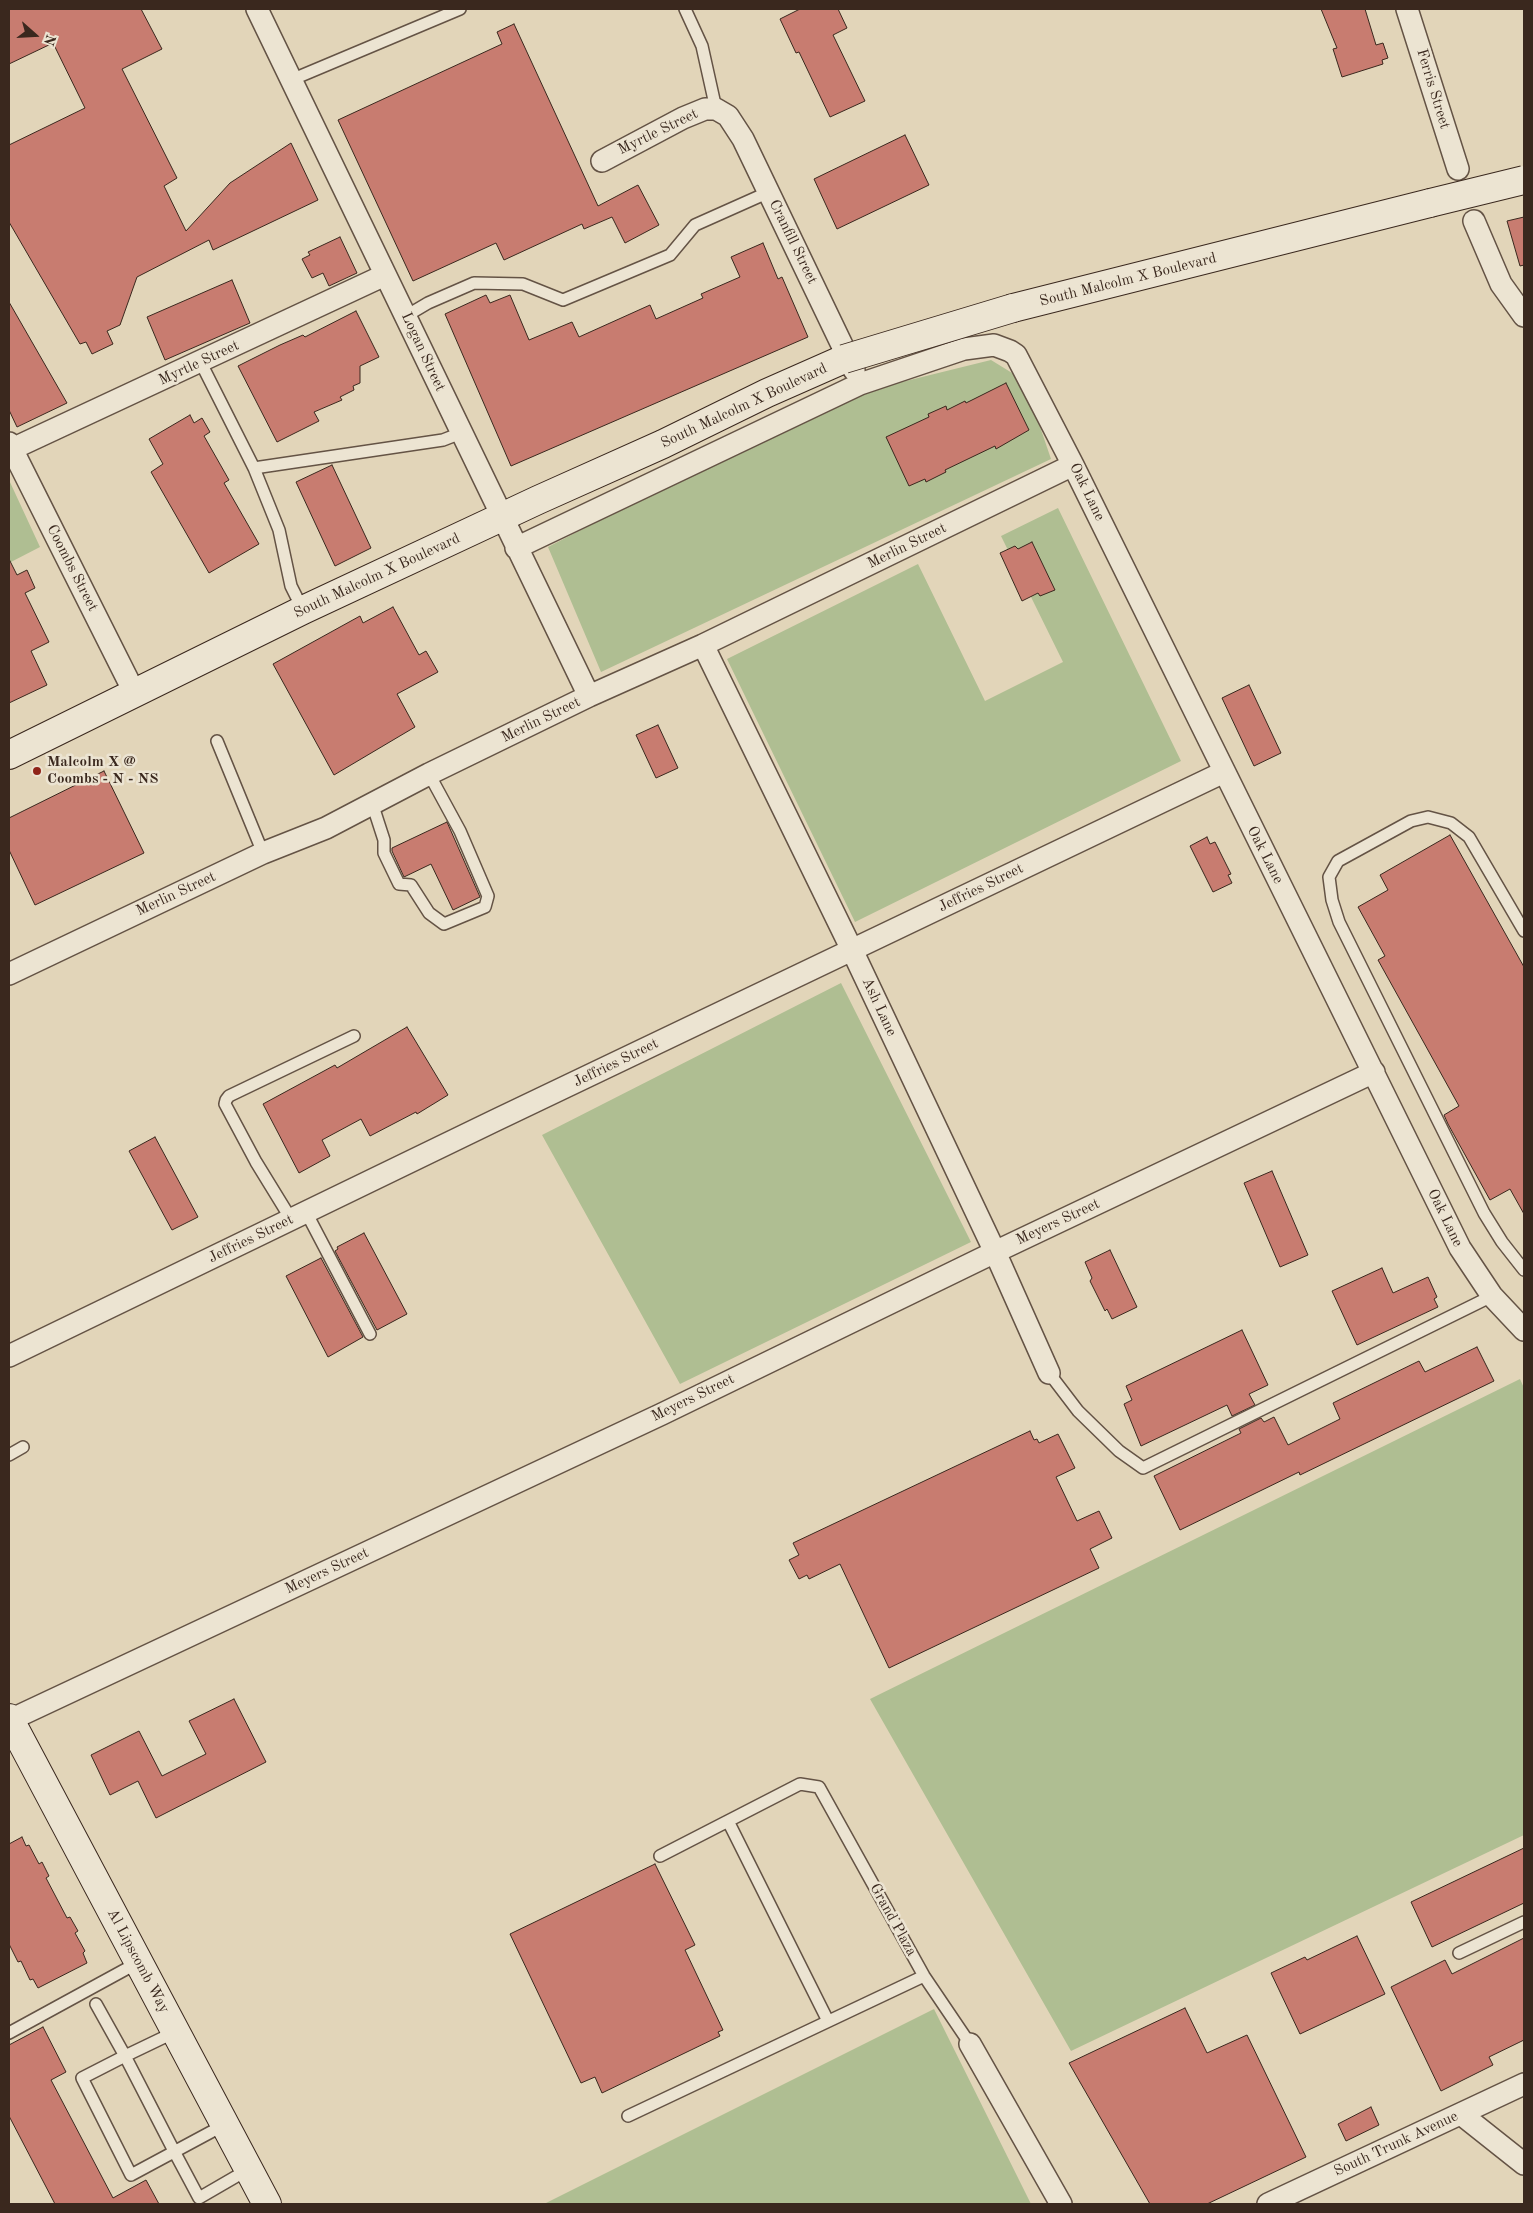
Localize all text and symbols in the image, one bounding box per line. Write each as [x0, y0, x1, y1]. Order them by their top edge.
north arrow [10, 10, 60, 60]
text: N [41, 33, 58, 47]
street label: Ferris Street [1412, 47, 1454, 131]
street label: Myrtle Street [615, 105, 701, 159]
street label: Cranfill Street [765, 197, 821, 287]
street label: South Malcolm X Boulevard [1038, 249, 1218, 311]
street label: Logan Street [397, 310, 449, 394]
street label: Myrtle Street [156, 336, 242, 390]
street label: South Malcolm X Boulevard [658, 359, 830, 453]
street label: Oak Lane [1065, 460, 1109, 524]
street label: Merlin Street [865, 519, 949, 573]
street label: Coombs Street [42, 522, 102, 614]
street label: South Malcolm X Boulevard [291, 529, 463, 623]
street label: Merlin Street [499, 693, 583, 747]
place label: Malcolm X @ Coombs - N - NS [47, 753, 159, 788]
marker: Malcolm X @ Coombs - N - NS [31, 765, 43, 777]
street label: Oak Lane [1243, 823, 1287, 887]
street label: Jeffries Street [936, 860, 1026, 916]
street label: Merlin Street [133, 868, 219, 920]
street label: Ash Lane [858, 975, 900, 1039]
street label: Jeffries Street [571, 1035, 661, 1091]
street label: Oak Lane [1423, 1186, 1467, 1250]
street label: Meyers Street [1013, 1195, 1103, 1249]
street label: Jeffries Street [206, 1211, 296, 1267]
street label: Meyers Street [649, 1370, 737, 1426]
street label: Meyers Street [282, 1544, 372, 1598]
street label: Grand Plaza [866, 1881, 920, 1959]
street label: Al Lipscomb Way [103, 1906, 173, 2016]
street label: South Trunk Avenue [1331, 2107, 1461, 2181]

